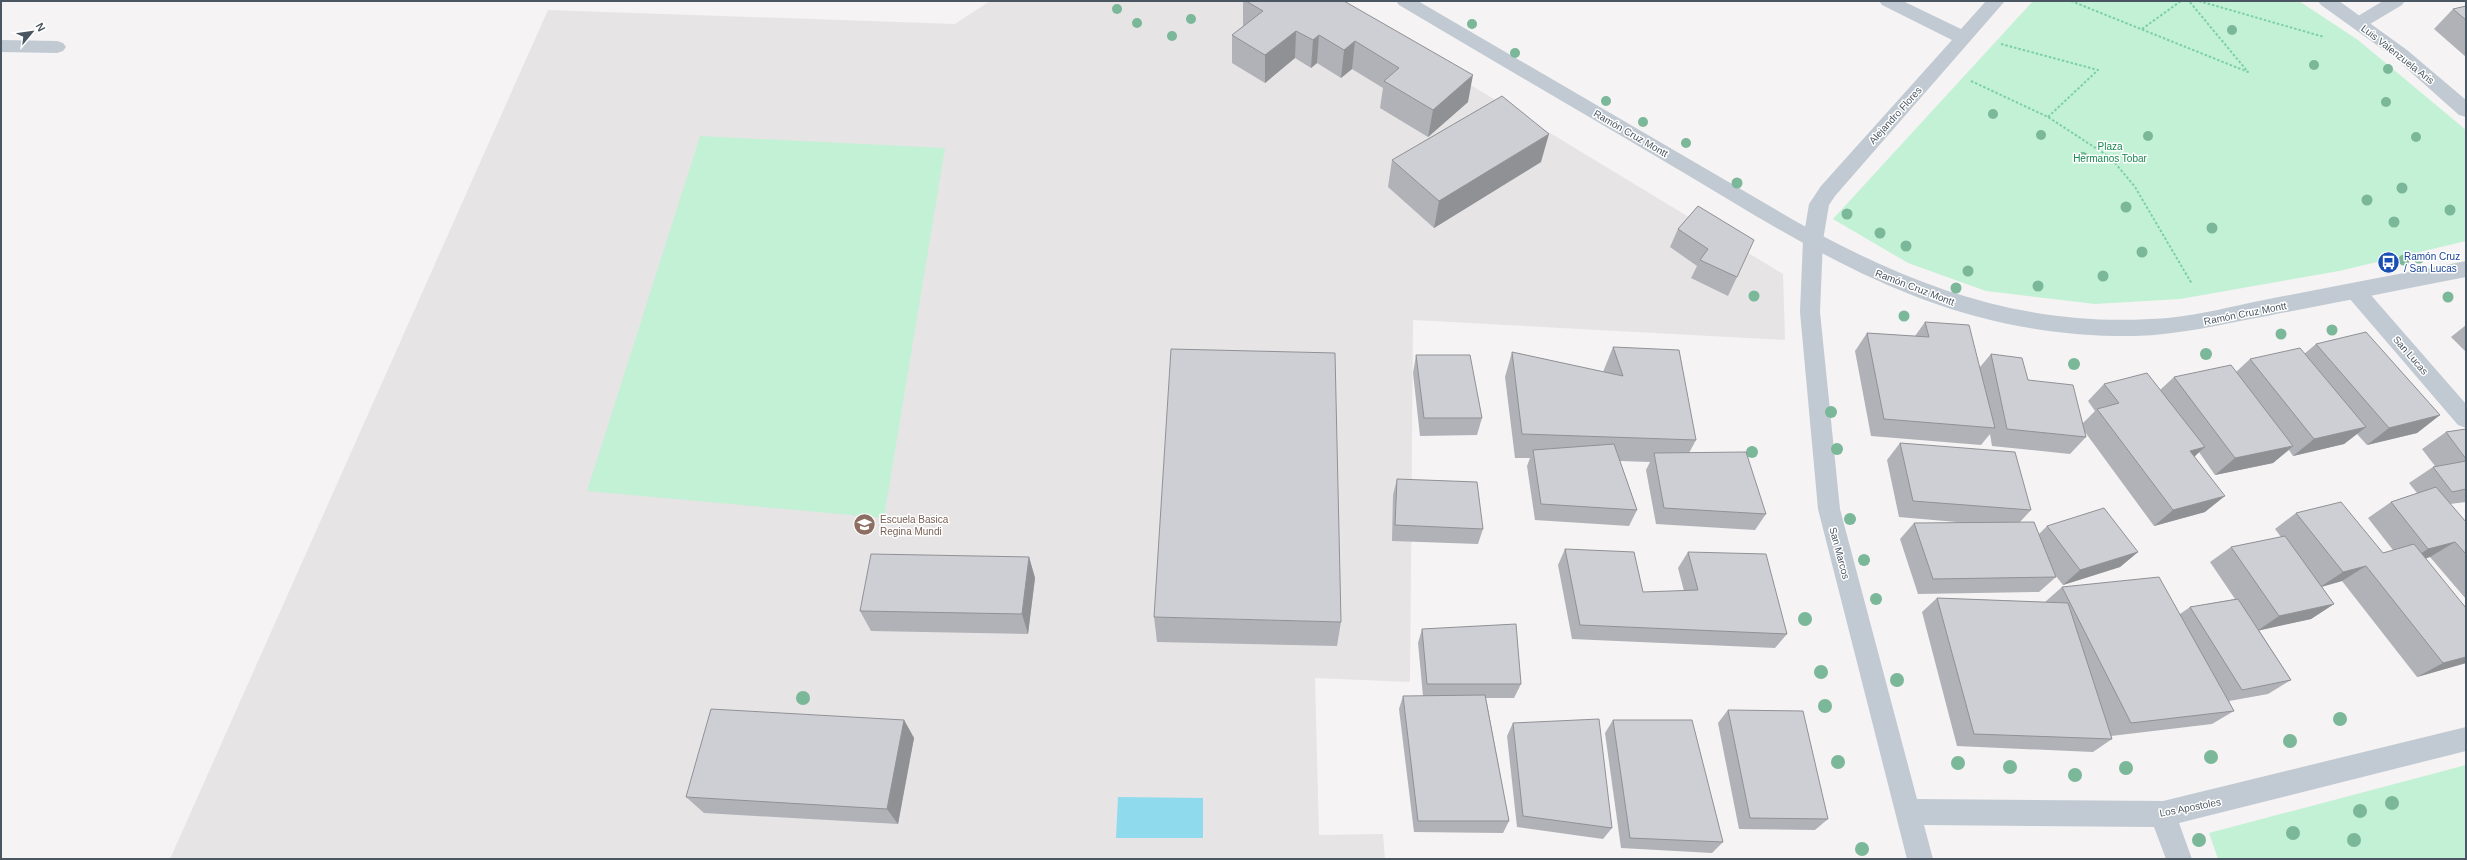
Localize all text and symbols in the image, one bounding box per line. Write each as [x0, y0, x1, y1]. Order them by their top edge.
north arrow [12, 12, 52, 52]
text: N [34, 21, 48, 34]
street label: Luis Valenzuela Aris [2359, 23, 2436, 86]
street label: Alejandro Flores [1867, 85, 1924, 146]
street label: Ramón Cruz Montt [1592, 108, 1670, 159]
park label: Plaza Hermanos Tobar [2073, 141, 2148, 164]
bus stop icon: Ramón Cruz / San Lucas [2376, 249, 2402, 275]
place label: Ramón Cruz / San Lucas [2404, 251, 2460, 274]
street label: Ramón Cruz Montt [1874, 267, 1956, 308]
street label: Ramón Cruz Montt [2203, 300, 2288, 327]
street label: San Lucas [2391, 334, 2430, 377]
school or university icon: Escuela Basica Regina Mundi [852, 512, 878, 538]
place label: Escuela Basica Regina Mundi [880, 514, 949, 537]
street label: San Marcos [1827, 526, 1852, 580]
street label: Los Apostoles [2158, 796, 2222, 819]

